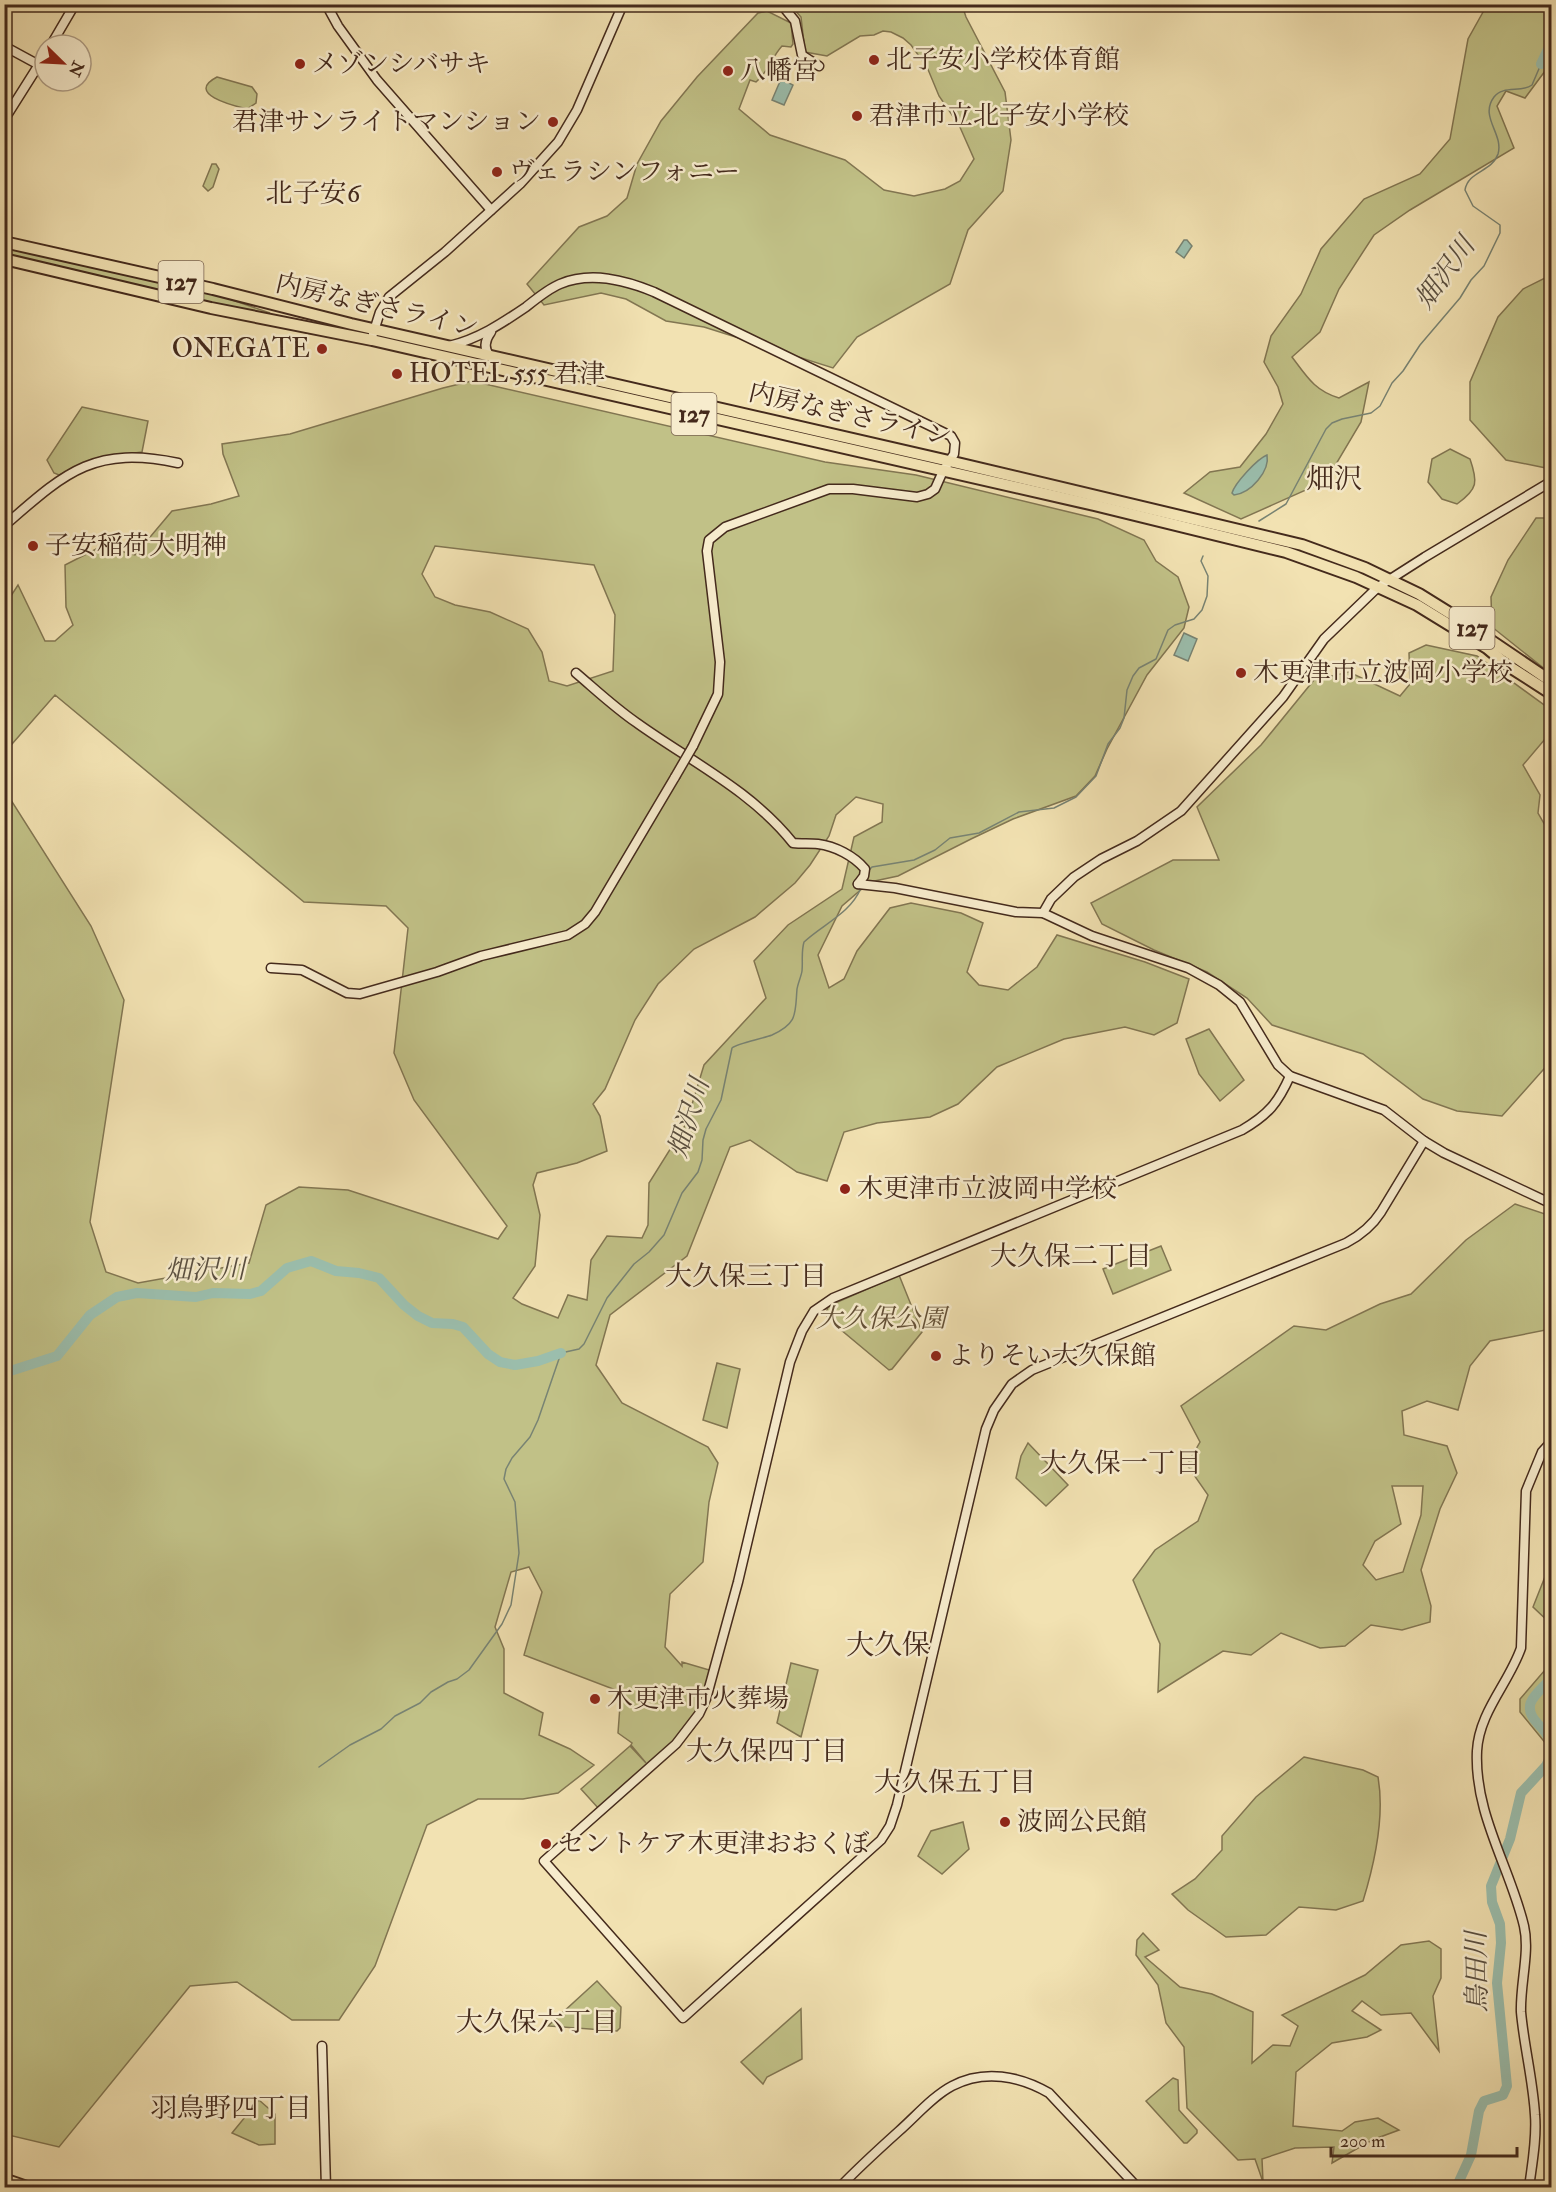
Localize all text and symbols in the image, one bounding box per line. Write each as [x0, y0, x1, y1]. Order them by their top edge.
north arrow [33, 33, 93, 93]
place label: 北子安小学校体育館 [886, 44, 1120, 76]
place label: メゾンシバサキ [312, 48, 491, 80]
marker: 北子安小学校体育館 [867, 53, 881, 67]
place label: 八幡宮 [740, 55, 818, 87]
text: N [63, 57, 88, 80]
marker: メゾンシバサキ [293, 57, 307, 71]
marker: 八幡宮 [721, 64, 735, 78]
place label: 君津市立北子安小学校 [869, 100, 1129, 132]
place label: 君津サンライトマンション [232, 106, 541, 138]
marker: 君津市立北子安小学校 [850, 109, 864, 123]
marker: 君津サンライトマンション [546, 115, 560, 129]
place label: ヴェラシンフォニー [509, 156, 740, 188]
marker: ヴェラシンフォニー [490, 165, 504, 179]
district label: 北子安6 [266, 177, 362, 210]
water label: 畑沢川 [1408, 228, 1484, 315]
road number: 127 [158, 261, 204, 303]
street label: 内房なぎさライン [272, 267, 482, 345]
place label: ONEGATE [172, 333, 310, 365]
marker: ONEGATE [315, 342, 329, 356]
place label: HOTEL 555 君津 [409, 358, 605, 390]
marker: HOTEL 555 君津 [390, 367, 404, 381]
street label: 内房なぎさライン [745, 376, 955, 454]
road number: 127 [672, 393, 716, 435]
district label: 畑沢 [1306, 462, 1362, 497]
place label: 子安稲荷大明神 [45, 530, 227, 562]
marker: 子安稲荷大明神 [26, 539, 40, 553]
road number: 127 [1450, 607, 1494, 649]
place label: 木更津市立波岡小学校 [1253, 657, 1513, 689]
marker: 木更津市立波岡小学校 [1234, 666, 1248, 680]
water label: 畑沢川 [661, 1072, 717, 1162]
place label: 木更津市立波岡中学校 [857, 1173, 1117, 1205]
marker: 木更津市立波岡中学校 [838, 1182, 852, 1196]
district label: 大久保二丁目 [990, 1240, 1152, 1273]
water label: 畑沢川 [164, 1253, 249, 1287]
district label: 大久保三丁目 [665, 1260, 827, 1293]
park label: 大久保公園 [816, 1303, 950, 1335]
place label: よりそい大久保館 [948, 1340, 1156, 1372]
marker: よりそい大久保館 [929, 1349, 943, 1363]
district label: 大久保一丁目 [1040, 1447, 1202, 1480]
district label: 大久保 [846, 1628, 930, 1663]
place label: 木更津市火葬場 [607, 1683, 789, 1715]
marker: 木更津市火葬場 [588, 1692, 602, 1706]
district label: 大久保四丁目 [686, 1735, 848, 1768]
district label: 大久保五丁目 [874, 1766, 1036, 1799]
place label: 波岡公民館 [1017, 1806, 1147, 1838]
marker: 波岡公民館 [998, 1815, 1012, 1829]
place label: セントケア木更津おおくぼ [558, 1828, 869, 1860]
marker: セントケア木更津おおくぼ [539, 1837, 553, 1851]
water label: 鳥田川 [1460, 1928, 1494, 2013]
district label: 大久保六丁目 [456, 2006, 618, 2039]
district label: 羽鳥野四丁目 [150, 2092, 312, 2125]
scale bar [1331, 2120, 1517, 2158]
text: 200 m [1340, 2130, 1385, 2153]

